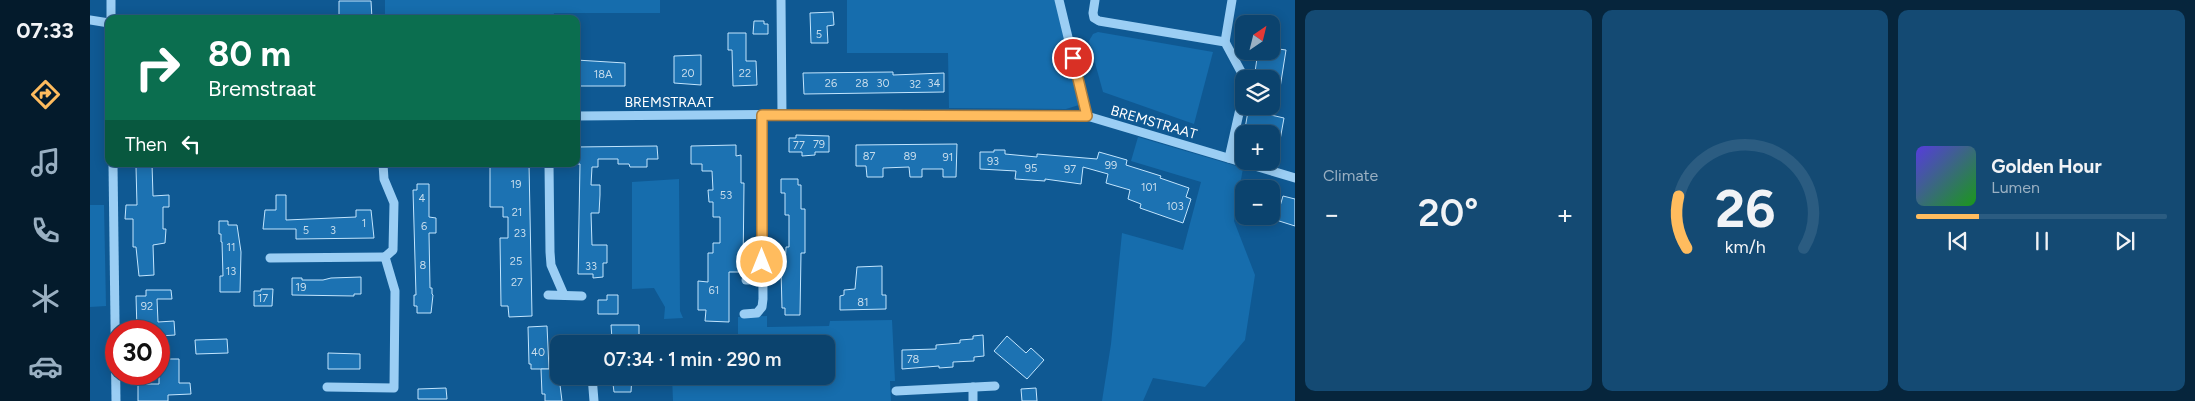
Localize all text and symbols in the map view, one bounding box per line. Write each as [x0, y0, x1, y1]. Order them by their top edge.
north arrow [1235, 15, 1280, 60]
map controls [1235, 15, 1280, 225]
text: 07:33 [16, 17, 74, 44]
house number: 5 [816, 28, 822, 41]
text: 80 m [208, 33, 291, 75]
icon: right [125, 35, 190, 100]
pin [1052, 37, 1094, 79]
icon: arrive [1059, 44, 1087, 72]
house number: 20 [681, 67, 695, 80]
house number: 22 [739, 67, 751, 80]
house number: 18A [594, 68, 613, 81]
button: layers [1235, 70, 1280, 115]
text: Bremstraat [208, 75, 316, 102]
icon: directions [28, 77, 63, 112]
house number: 26 [825, 77, 837, 90]
house number: 28 [856, 77, 869, 90]
house number: 30 [876, 77, 890, 90]
house number: 34 [928, 77, 941, 90]
house number: 32 [909, 78, 921, 91]
street label: BREMSTRAAT [624, 94, 714, 111]
street label: BREMSTRAAT [1109, 102, 1199, 143]
button: + [1235, 125, 1280, 170]
icon: left [177, 130, 205, 158]
text: Then [125, 133, 167, 156]
house number: 79 [813, 138, 825, 151]
house number: 77 [793, 139, 805, 152]
icon: music [28, 145, 63, 180]
house number: 87 [863, 150, 875, 163]
house number: 89 [904, 150, 916, 163]
house number: 91 [943, 151, 953, 164]
house number: 93 [987, 155, 999, 168]
text: Golden Hour [1991, 155, 2102, 178]
house number: 99 [1105, 159, 1117, 172]
house number: 95 [1025, 162, 1037, 175]
house number: 97 [1064, 163, 1076, 176]
text: Climate [1323, 166, 1378, 185]
house number: 19 [511, 178, 521, 191]
text: 26 [1715, 178, 1775, 240]
text: Lumen [1991, 178, 2040, 197]
button: − [1235, 180, 1280, 225]
house number: 101 [1141, 181, 1157, 194]
house number: 53 [720, 189, 732, 202]
text: 20° [1418, 190, 1479, 236]
house number: 4 [419, 192, 426, 205]
text: − [1323, 197, 1340, 231]
text: + [1556, 197, 1574, 231]
house number: 103 [1166, 200, 1184, 213]
house number: 21 [512, 206, 522, 219]
icon: phone [28, 213, 63, 248]
house number: 1 [362, 217, 366, 230]
house number: 6 [421, 220, 427, 233]
house number: 5 [303, 224, 309, 237]
house number: 3 [330, 224, 336, 237]
house number: 23 [514, 227, 526, 240]
icon: previous [1944, 227, 1972, 255]
icon: pause [2028, 227, 2056, 255]
icon: next [2111, 227, 2139, 255]
position arrow [735, 235, 787, 287]
text: km/h [1725, 236, 1765, 257]
house number: 11 [226, 241, 236, 254]
house number: 25 [510, 255, 522, 268]
house number: 8 [420, 259, 427, 272]
house number: 33 [585, 260, 597, 273]
house number: 13 [226, 265, 236, 278]
house number: 27 [511, 276, 523, 289]
icon: climate [28, 281, 63, 316]
house number: 19 [296, 281, 306, 294]
house number: 61 [709, 284, 719, 297]
house number: 17 [258, 292, 268, 305]
house number: 81 [857, 296, 869, 309]
house number: 92 [141, 300, 153, 313]
speed limit sign: 30 [105, 320, 170, 385]
house number: 40 [531, 346, 545, 359]
text: 07:34 · 1 min · 290 m [604, 348, 781, 371]
icon: car [28, 349, 63, 384]
house number: 78 [907, 353, 920, 366]

